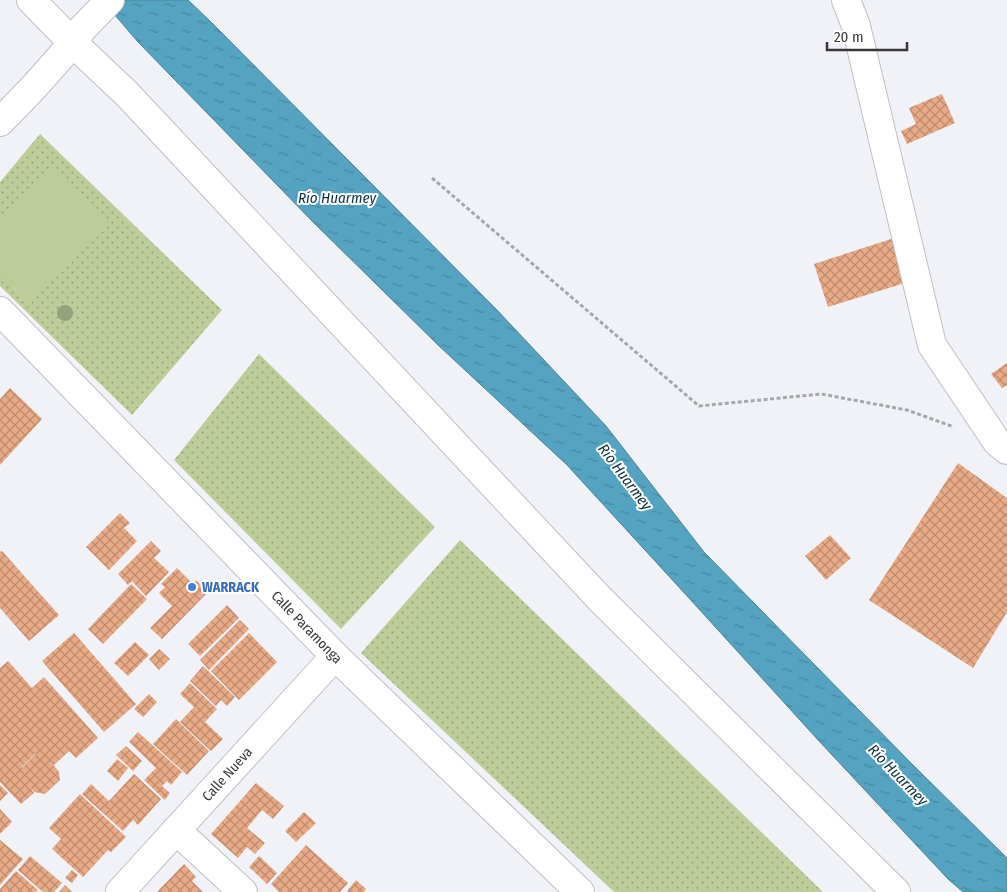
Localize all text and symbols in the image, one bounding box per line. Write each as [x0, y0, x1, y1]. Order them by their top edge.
scale bar [827, 20, 907, 52]
text: 20 m [834, 28, 864, 46]
water label: Río Huarmey [298, 189, 377, 207]
water label: Río Huarmey [594, 440, 657, 515]
place label: WARRACK [202, 579, 260, 596]
marker: WARRACK [186, 581, 198, 593]
street label: Calle Paramonga [268, 587, 346, 667]
water label: Río Huarmey [864, 741, 933, 810]
street label: Calle Nueva [199, 744, 256, 805]

